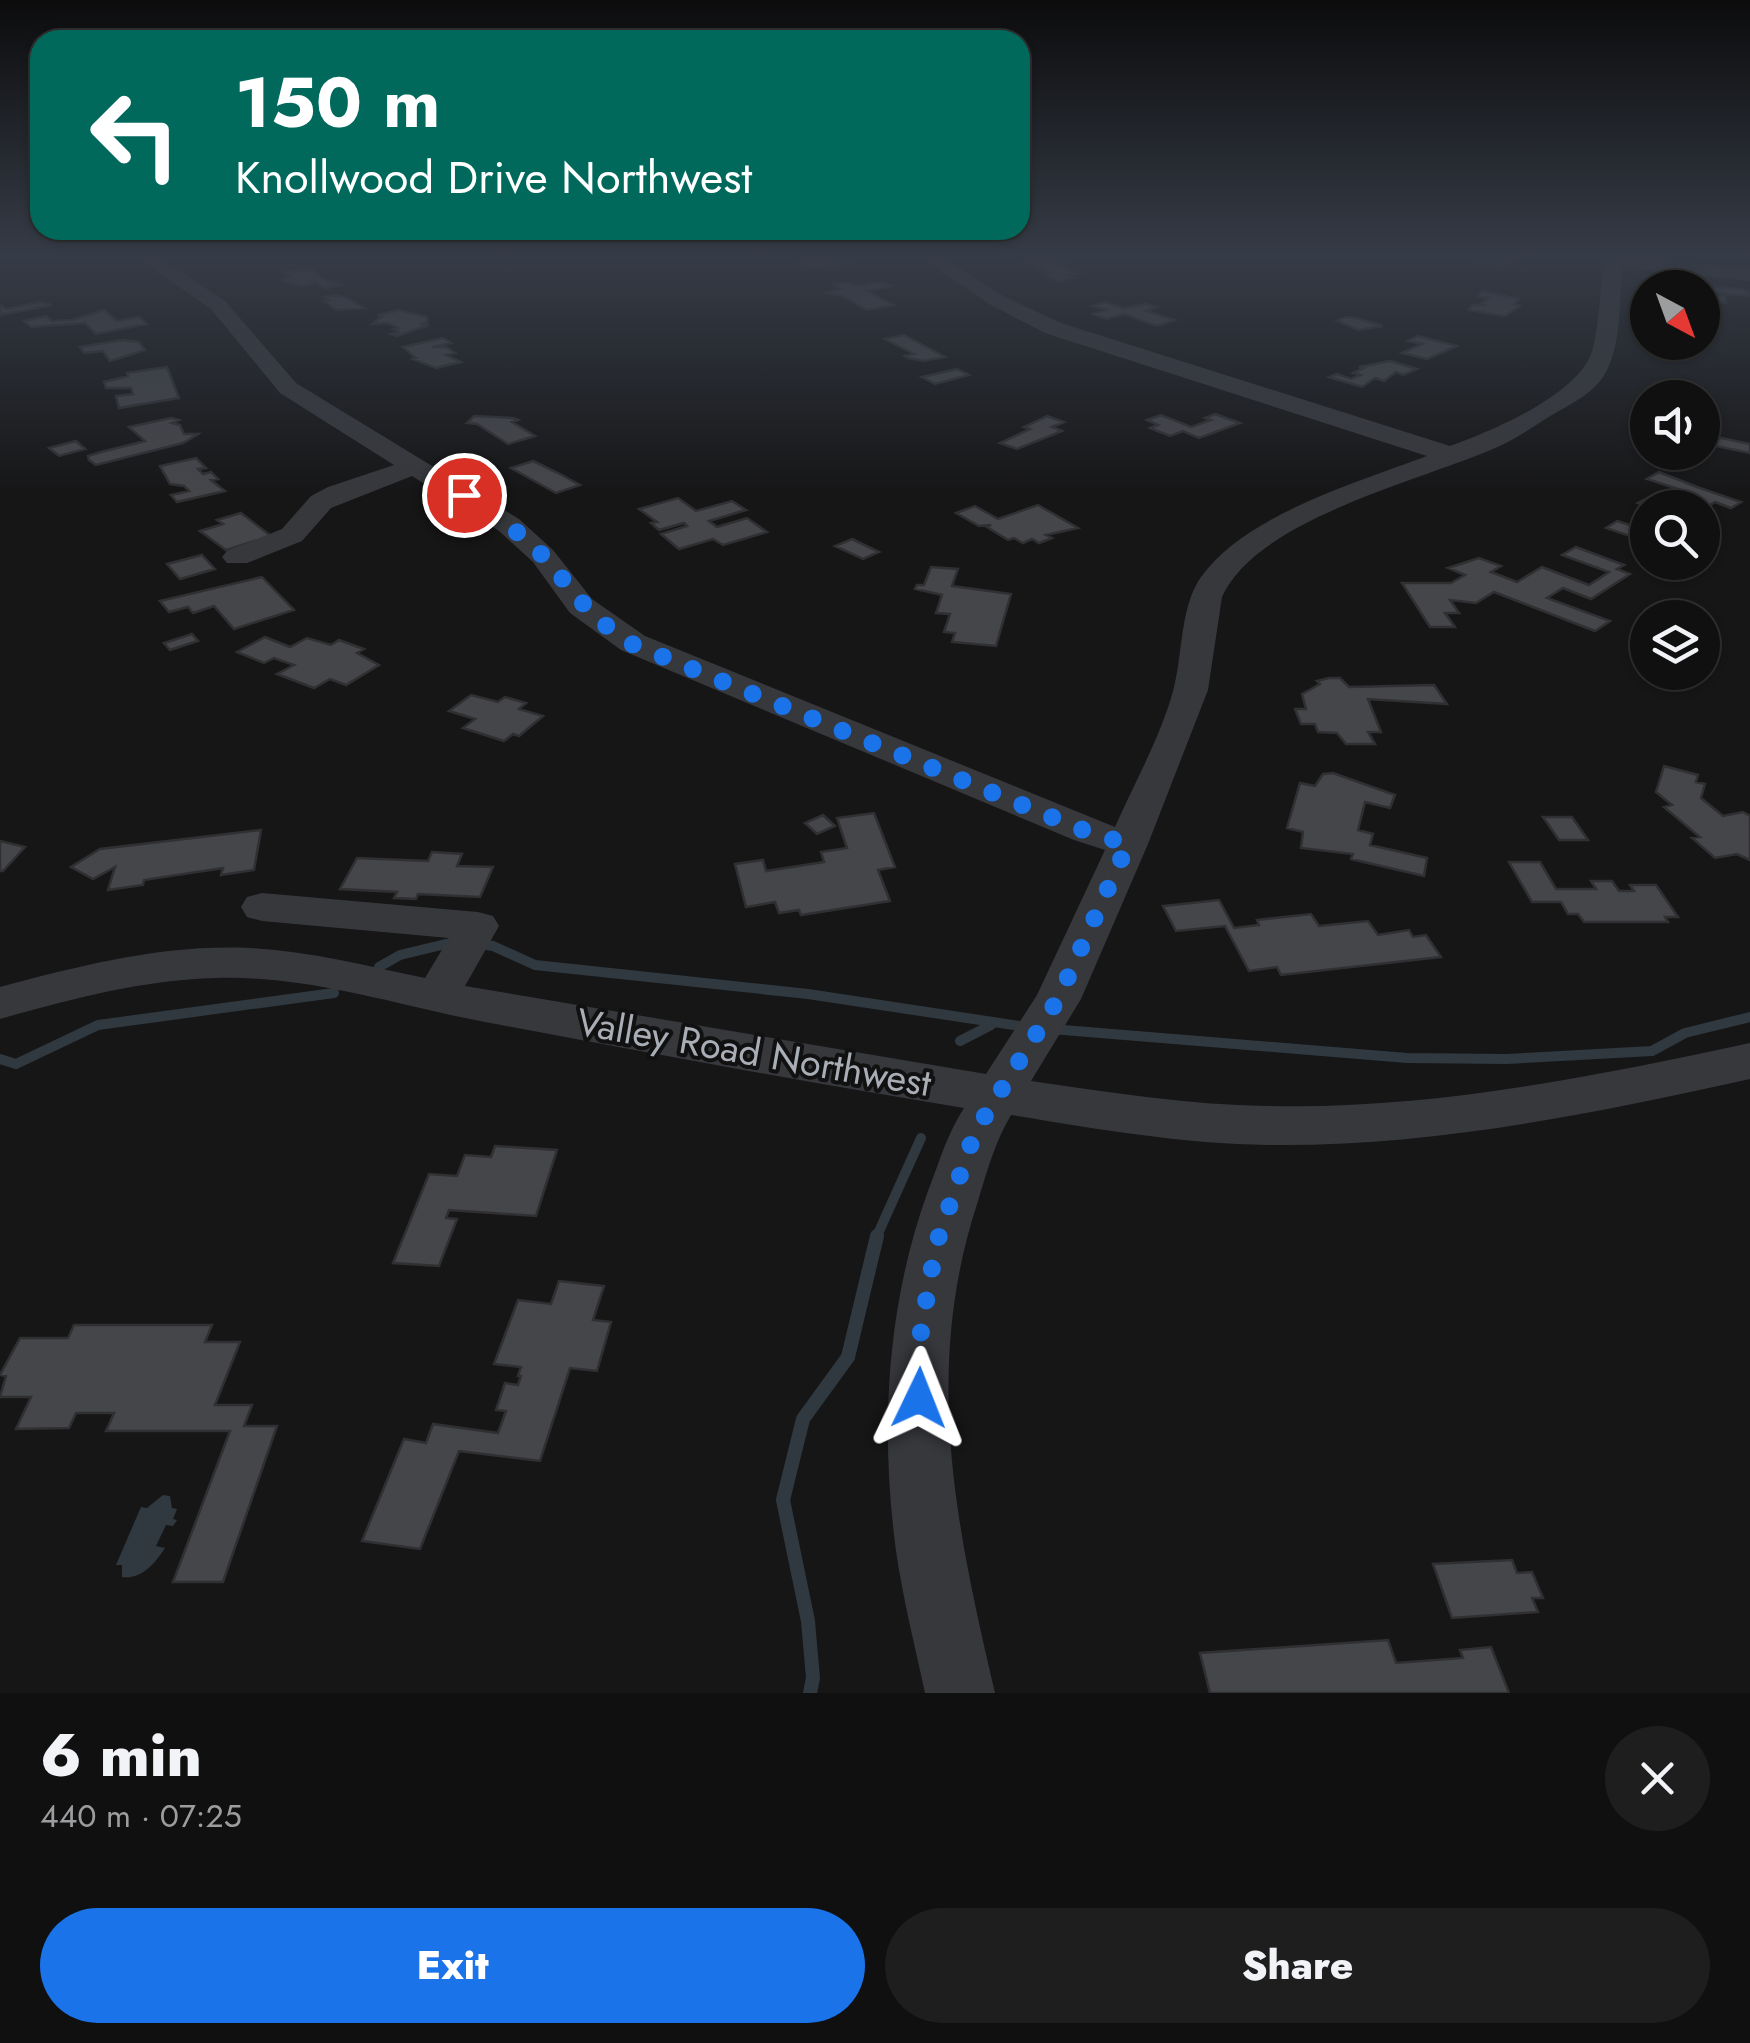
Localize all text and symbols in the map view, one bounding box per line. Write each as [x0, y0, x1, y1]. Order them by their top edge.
text: 150 m [235, 52, 441, 153]
icon: left [70, 70, 200, 200]
text: Knollwood Drive Northwest [235, 145, 752, 210]
north arrow [1630, 270, 1720, 360]
map controls [1630, 270, 1720, 690]
button: sound [1630, 380, 1720, 470]
pin [422, 453, 507, 538]
icon: arrive [437, 468, 492, 523]
button: search [1630, 490, 1720, 580]
button: layers [1630, 600, 1720, 690]
street label: Valley Road Northwest [572, 994, 936, 1110]
position arrow [867, 1346, 971, 1450]
text: 6 min [40, 1712, 202, 1799]
button: close [1605, 1726, 1710, 1831]
text: 440 m · 07:25 [40, 1793, 242, 1839]
button: Exit [40, 1908, 865, 2023]
button: Share [885, 1908, 1710, 2023]

